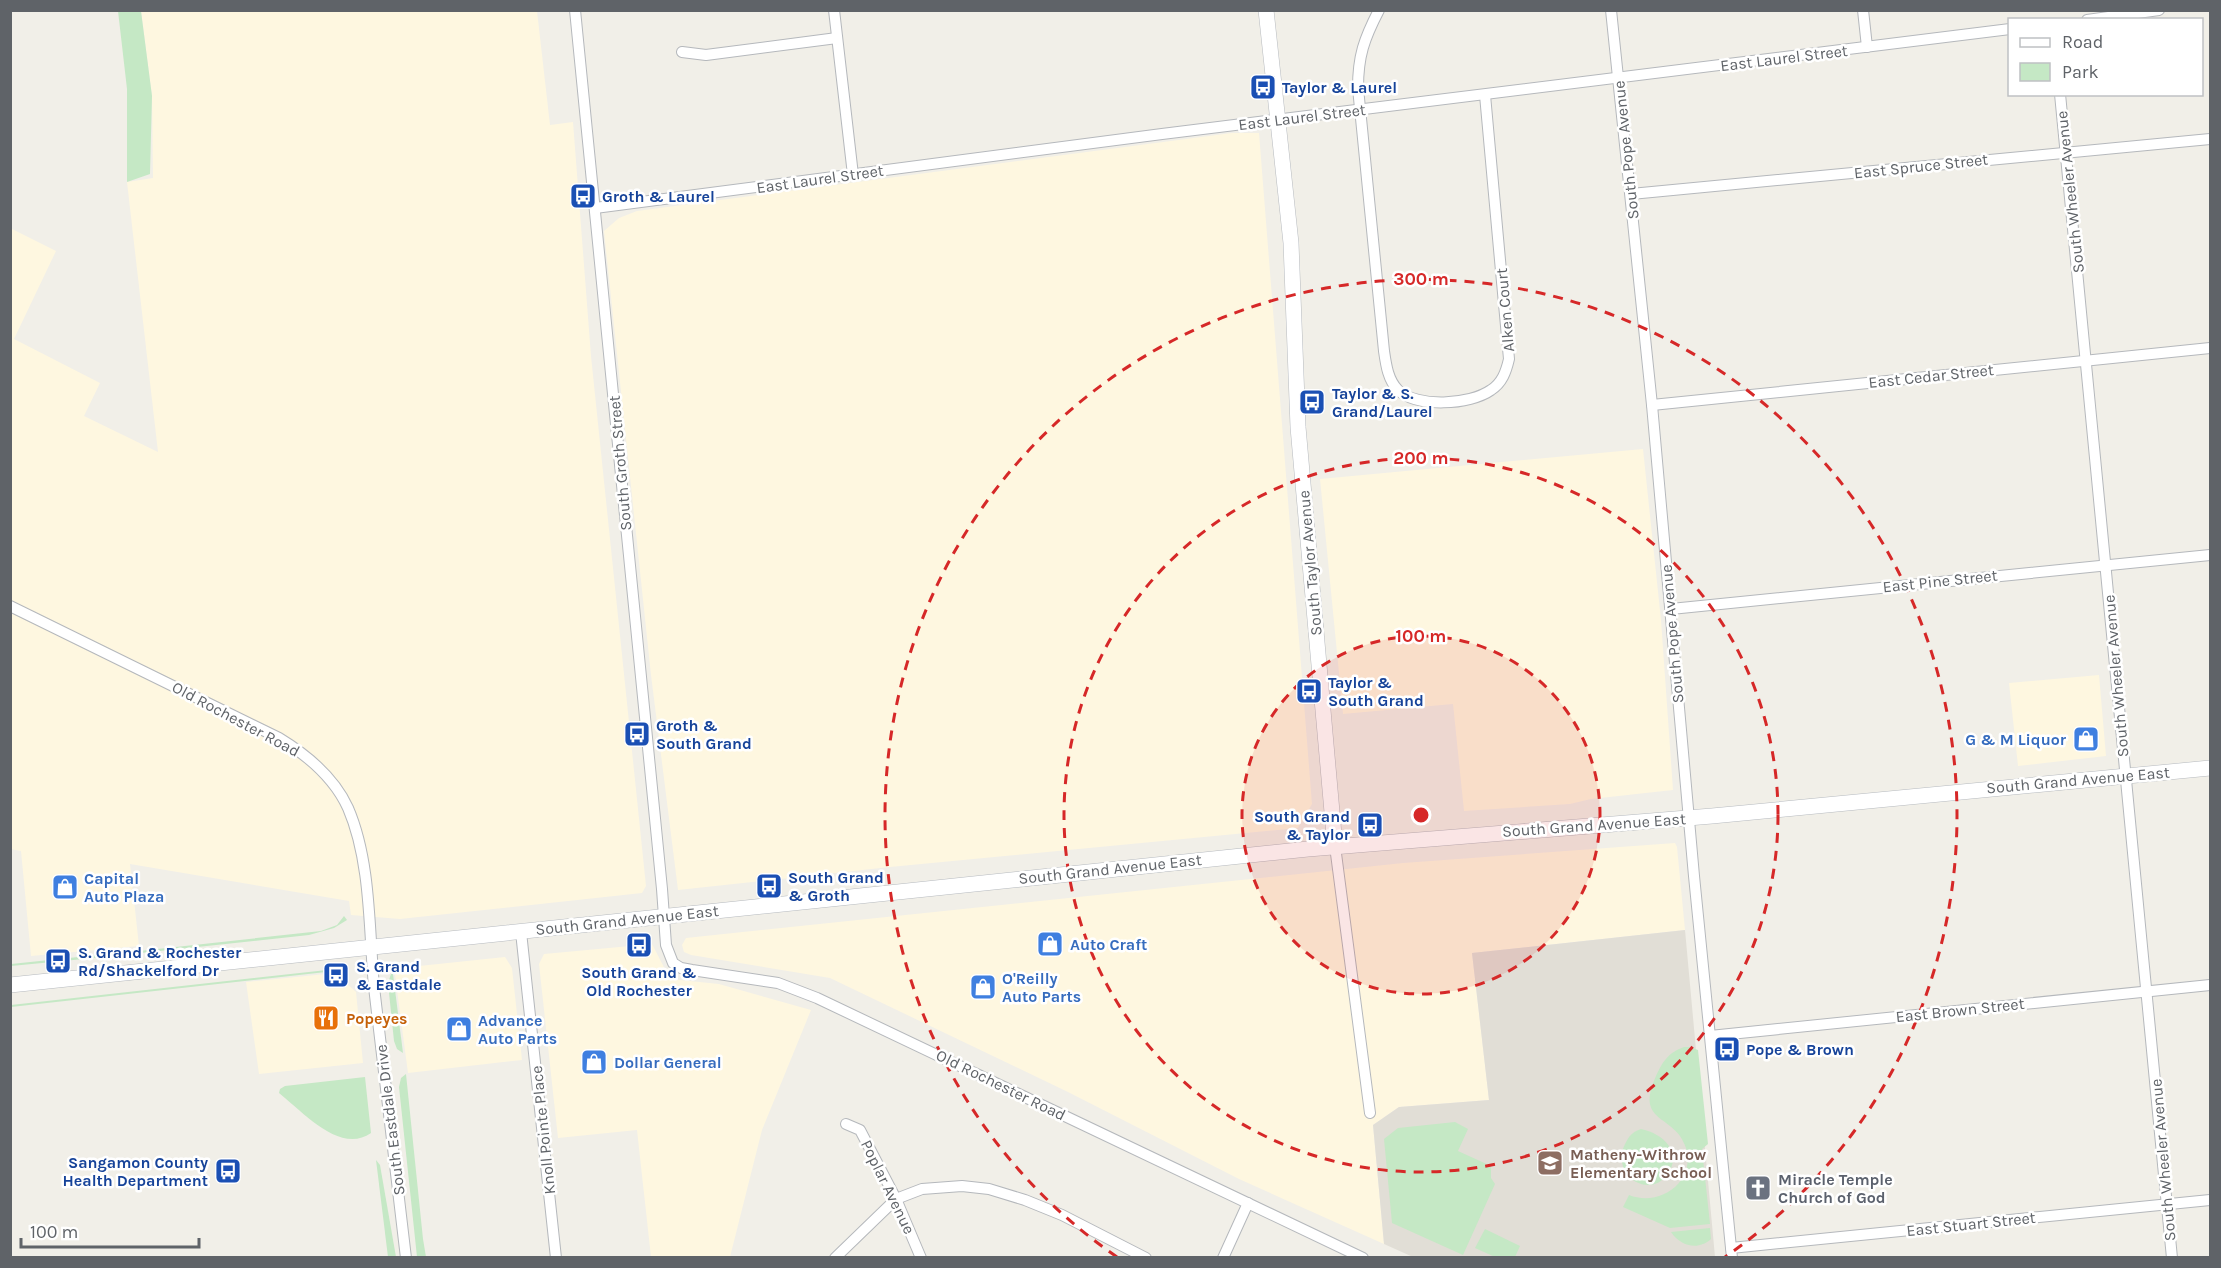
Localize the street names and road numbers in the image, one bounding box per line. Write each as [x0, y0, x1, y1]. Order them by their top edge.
street label: East Laurel Street [1719, 41, 1849, 75]
street label: South Pope Avenue [1609, 80, 1643, 220]
street label: East Laurel Street [1237, 100, 1367, 134]
street label: South Wheeler Avenue [2052, 110, 2088, 274]
street label: East Spruce Street [1853, 150, 1989, 182]
street label: East Laurel Street [755, 161, 885, 197]
street label: Alken Court [1492, 267, 1518, 353]
street label: East Cedar Street [1867, 360, 1995, 392]
street label: South Groth Street [605, 395, 635, 531]
street label: South Taylor Avenue [1294, 489, 1326, 637]
street label: South Pope Avenue [1656, 564, 1688, 704]
street label: East Pine Street [1882, 566, 1998, 596]
street label: South Wheeler Avenue [2099, 594, 2133, 758]
street label: Old Rochester Road [169, 677, 303, 761]
street label: South Grand Avenue East [1985, 763, 2171, 797]
street label: South Grand Avenue East [1502, 809, 1686, 841]
street label: South Grand Avenue East [1017, 850, 1203, 888]
street label: South Grand Avenue East [534, 901, 720, 939]
street label: East Brown Street [1895, 994, 2025, 1026]
street label: South Eastdale Drive [371, 1043, 409, 1197]
street label: Old Rochester Road [933, 1045, 1069, 1125]
street label: Knoll Pointe Place [527, 1065, 559, 1195]
street label: South Wheeler Avenue [2146, 1078, 2180, 1242]
street label: Poplar Avenue [857, 1137, 919, 1237]
street label: East Stuart Street [1905, 1208, 2037, 1240]

